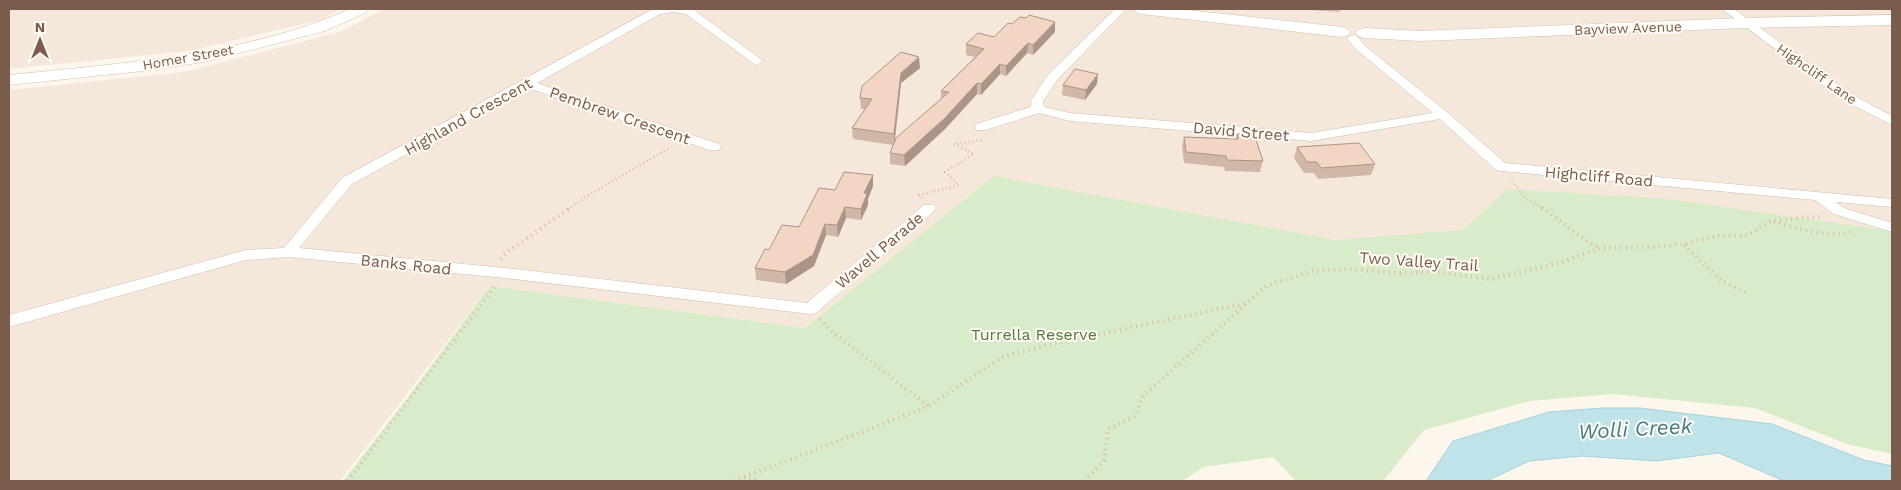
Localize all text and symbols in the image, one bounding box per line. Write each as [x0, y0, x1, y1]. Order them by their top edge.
north arrow [15, 15, 65, 65]
street label: Bayview Avenue [1574, 18, 1682, 38]
text: N [35, 19, 45, 35]
street label: Highcliff Lane [1774, 40, 1860, 108]
street label: Homer Street [141, 41, 235, 73]
street label: Highland Crescent [401, 73, 536, 160]
street label: Pembrew Crescent [547, 82, 693, 149]
street label: David Street [1192, 118, 1290, 145]
street label: Highcliff Road [1544, 162, 1654, 191]
street label: Wavell Parade [831, 208, 927, 293]
street label: Two Valley Trail [1359, 248, 1479, 275]
street label: Banks Road [360, 250, 452, 279]
park label: Turrella Reserve [971, 325, 1097, 344]
water label: Wolli Creek [1577, 413, 1693, 444]

